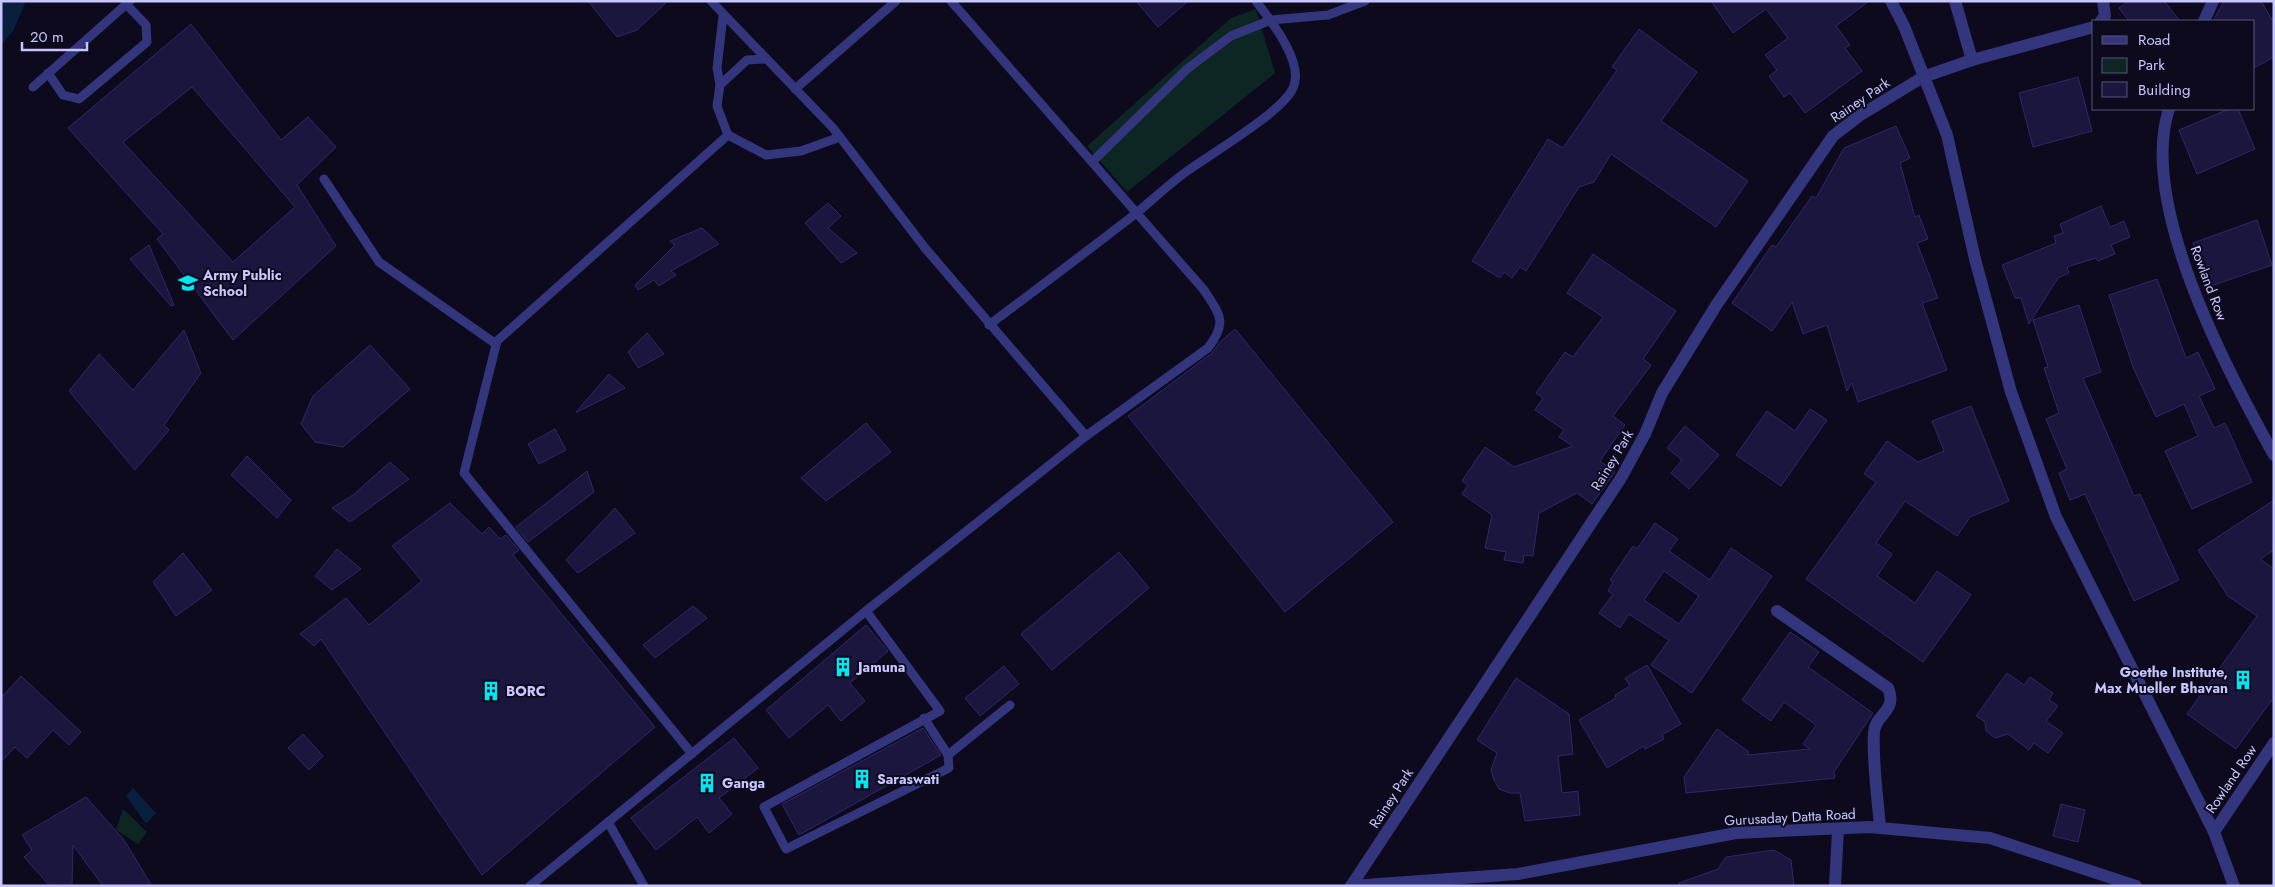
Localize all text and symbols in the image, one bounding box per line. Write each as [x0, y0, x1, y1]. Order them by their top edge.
scale bar [22, 20, 88, 52]
legend [2092, 20, 2255, 110]
text: 20 m [30, 26, 64, 48]
text: Road [2138, 29, 2170, 51]
text: Park [2138, 54, 2165, 76]
street label: Rainey Park [1826, 72, 1894, 127]
text: Building [2138, 79, 2190, 101]
street label: Rowland Row [2185, 243, 2233, 324]
place label: Army Public School [202, 265, 282, 301]
school or university icon: Army Public School [177, 272, 199, 294]
street label: Rainey Park [1586, 425, 1638, 494]
building icon: Jamuna [832, 656, 854, 678]
place label: Jamuna [855, 657, 905, 677]
place label: Goethe Institute, Max Mueller Bhavan [2095, 662, 2228, 698]
building icon: Goethe Institute, Max Mueller Bhavan [2232, 669, 2254, 691]
building icon: BORC [480, 680, 502, 702]
place label: BORC [506, 681, 546, 701]
street label: Rowland Row [2201, 740, 2262, 817]
street label: Rainey Park [1364, 763, 1418, 832]
building icon: Saraswati [851, 768, 873, 790]
place label: Saraswati [877, 769, 940, 789]
building icon: Ganga [696, 772, 718, 794]
place label: Ganga [722, 773, 765, 793]
street label: Gurusaday Datta Road [1724, 804, 1856, 830]

